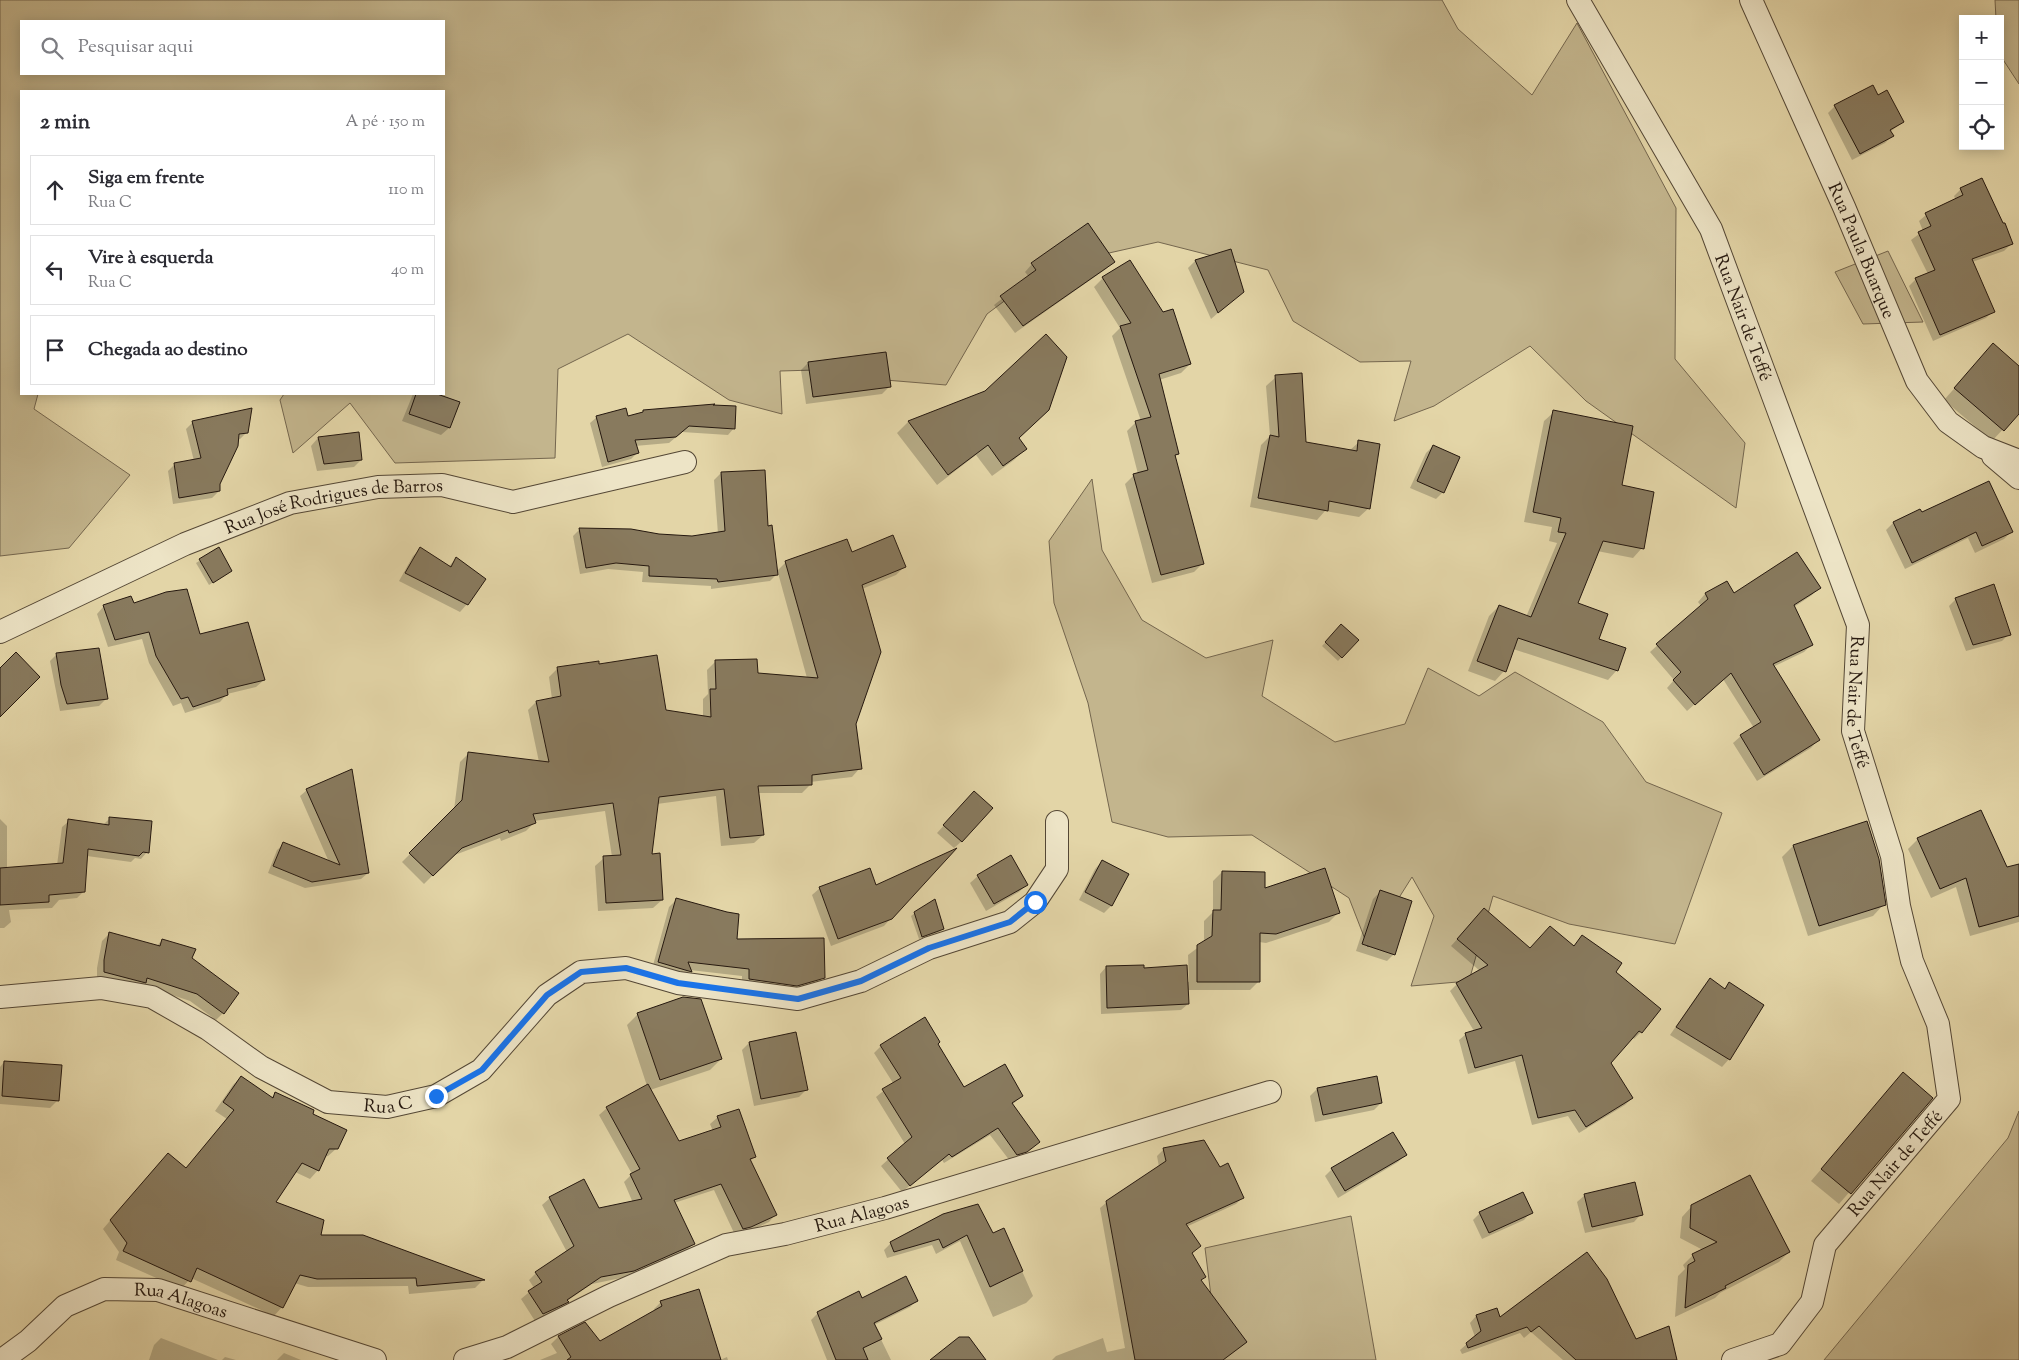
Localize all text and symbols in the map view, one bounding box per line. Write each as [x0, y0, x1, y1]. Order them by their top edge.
map controls [1959, 15, 2004, 150]
button: + [1959, 15, 2004, 60]
search box [20, 20, 445, 75]
icon: search [38, 34, 66, 62]
text: Pesquisar aqui [78, 34, 193, 61]
button: − [1959, 60, 2004, 105]
button: locate [1959, 105, 2004, 150]
text: 2 min [40, 108, 90, 138]
text: A pé · 150 m [345, 111, 425, 134]
text: Siga em frente [88, 165, 204, 192]
icon: ahead [41, 176, 69, 204]
text: 110 m [388, 179, 424, 202]
street label: Rua Paula Buarque [1820, 179, 1901, 323]
text: Rua C [88, 192, 132, 215]
text: Vire à esquerda [88, 245, 214, 272]
street label: Rua Nair de Teffé [1706, 251, 1777, 385]
icon: left [41, 256, 69, 284]
text: 40 m [391, 259, 424, 282]
text: Rua C [88, 272, 132, 295]
icon: arrive [41, 336, 69, 364]
text: Chegada ao destino [88, 337, 248, 364]
street label: Rua José Rodrigues de Barros [221, 474, 443, 542]
street label: Rua Nair de Teffé [1838, 635, 1875, 772]
route start [1024, 891, 1047, 914]
route end [425, 1085, 448, 1108]
street label: Rua C [362, 1091, 416, 1122]
street label: Rua Nair de Teffé [1843, 1105, 1950, 1223]
street label: Rua Alagoas [812, 1190, 913, 1241]
street label: Rua Alagoas [134, 1279, 230, 1327]

